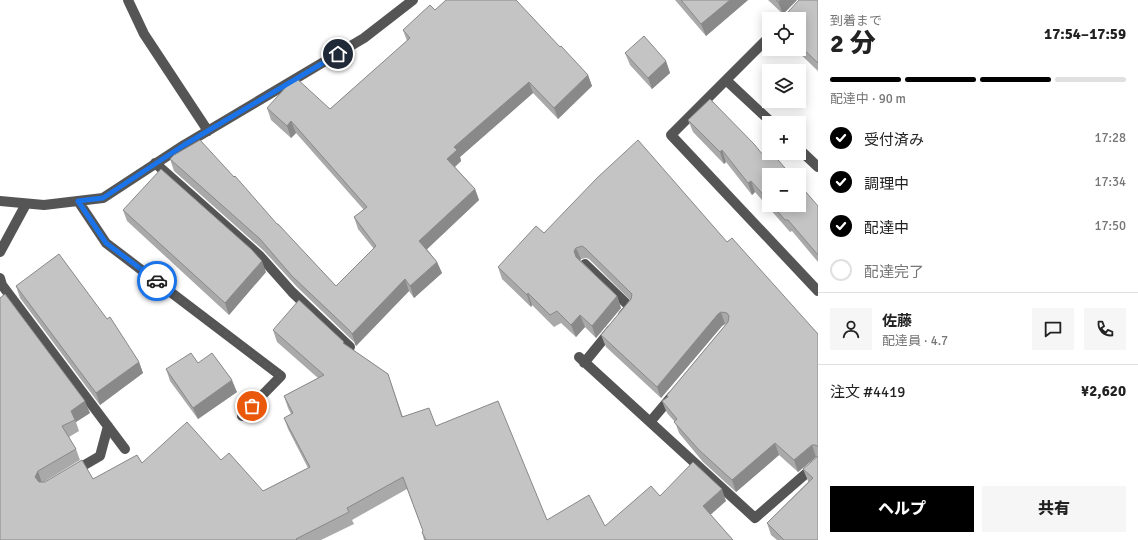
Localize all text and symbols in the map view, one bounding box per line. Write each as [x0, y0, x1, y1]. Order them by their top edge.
map controls [762, 12, 806, 212]
button: locate [762, 12, 806, 56]
text: 到着まで [830, 13, 882, 29]
text: 17:54–17:59 [1044, 25, 1126, 43]
text: 2 分 [830, 28, 876, 60]
pin [321, 37, 355, 71]
icon: home [327, 43, 349, 65]
button: layers [762, 64, 806, 108]
text: 配達中 · 90 m [830, 91, 906, 107]
button: + [762, 116, 806, 160]
icon: check [830, 127, 852, 149]
text: 17:28 [1094, 130, 1126, 146]
text: 受付済み [864, 131, 924, 149]
button: − [762, 168, 806, 212]
icon: check [830, 171, 852, 193]
text: 17:34 [1094, 174, 1126, 190]
text: 調理中 [864, 175, 909, 193]
icon: check [830, 215, 852, 237]
text: 17:50 [1094, 218, 1126, 234]
text: 配達中 [864, 219, 909, 237]
courier [137, 261, 177, 301]
text: 配達完了 [864, 263, 924, 281]
icon: car [146, 270, 168, 292]
button: person [830, 308, 872, 350]
button: chat [1032, 308, 1074, 350]
button: phone [1084, 308, 1126, 350]
text: 佐藤 [882, 312, 912, 330]
text: 配達員 · 4.7 [882, 333, 948, 349]
text: ¥2,620 [1081, 382, 1126, 400]
text: 注文 #4419 [830, 383, 905, 401]
pin [235, 389, 269, 423]
icon: bag [241, 395, 263, 417]
button: ヘルプ [830, 486, 974, 532]
button: 共有 [982, 486, 1126, 532]

